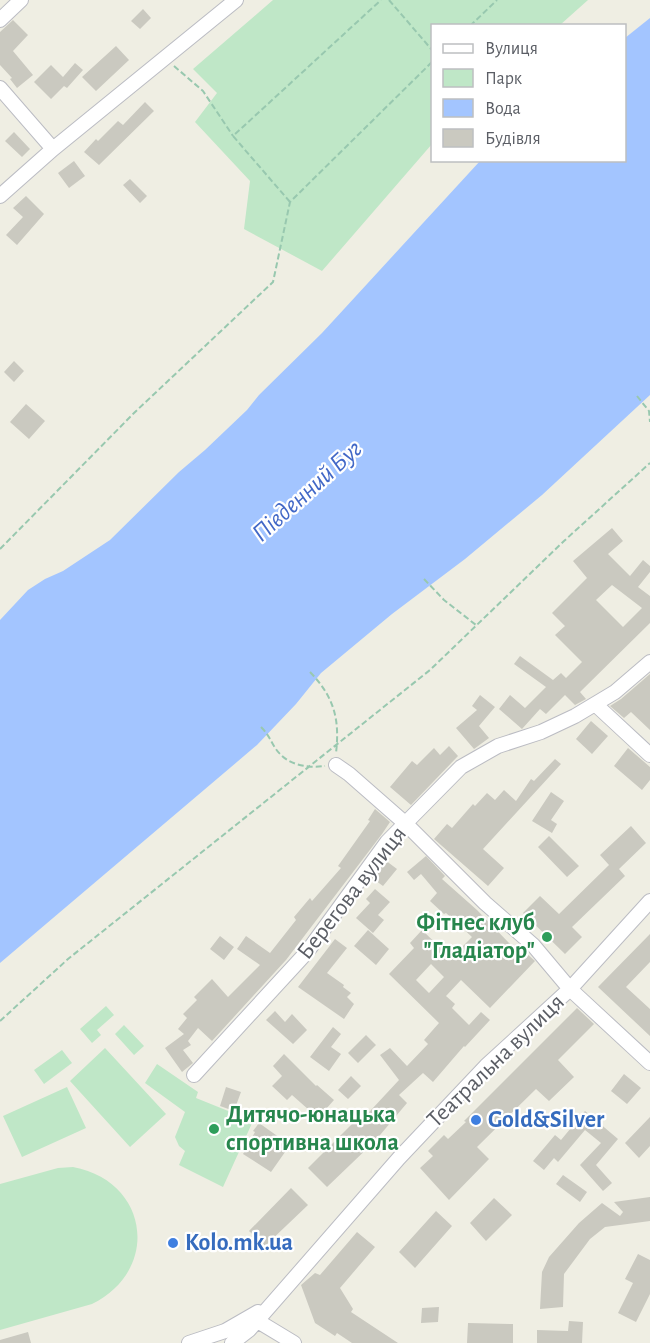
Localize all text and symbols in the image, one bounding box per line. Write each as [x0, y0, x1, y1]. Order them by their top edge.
legend [431, 24, 626, 162]
text: Вулиця [485, 40, 538, 58]
text: Парк [485, 70, 523, 88]
text: Вода [485, 100, 521, 118]
text: Будівля [485, 130, 541, 148]
water label: Південний Буг [247, 435, 367, 547]
street label: Берегова вулиця [293, 822, 411, 964]
place label: Фітнес клуб "Гладіатор" [416, 911, 535, 963]
marker: Фітнес клуб "Гладіатор" [540, 930, 554, 944]
street label: Театральна вулиця [423, 990, 569, 1132]
place label: Дитячо-юнацька спортивна школа [226, 1103, 399, 1155]
place label: Gold&Silver [488, 1108, 605, 1132]
marker: Gold&Silver [469, 1113, 483, 1127]
marker: Дитячо-юнацька спортивна школа [207, 1122, 221, 1136]
place label: Kolo.mk.ua [185, 1231, 293, 1255]
marker: Kolo.mk.ua [166, 1236, 180, 1250]

